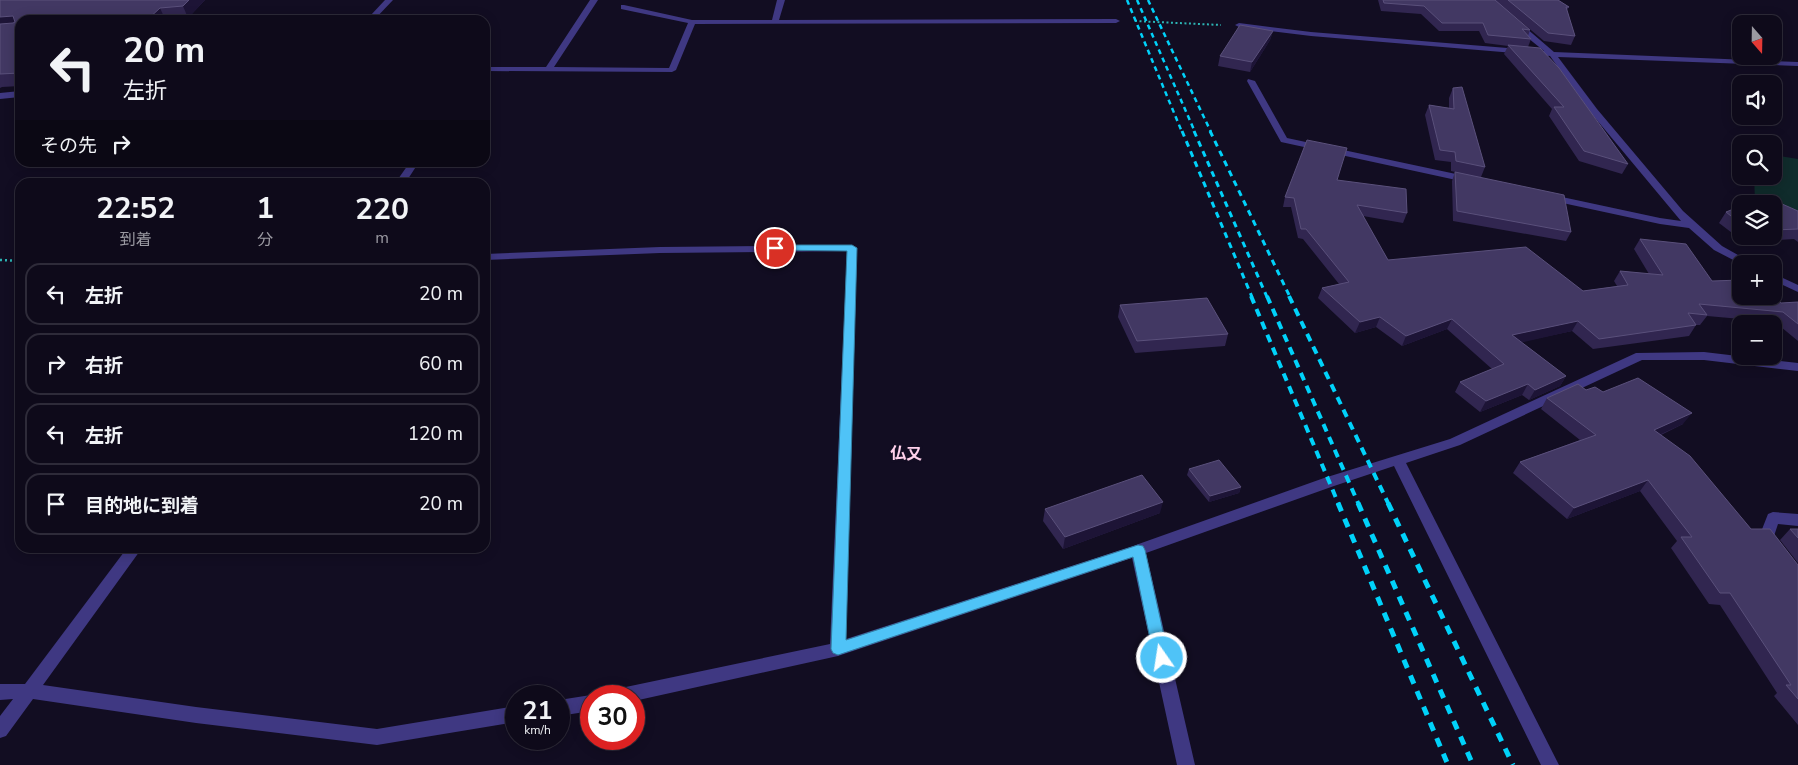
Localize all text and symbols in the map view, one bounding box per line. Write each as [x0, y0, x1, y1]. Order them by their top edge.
north arrow [1732, 15, 1782, 65]
map controls [1732, 15, 1782, 365]
text: 20 m [123, 27, 205, 74]
icon: left [40, 35, 105, 100]
button: sound [1732, 75, 1782, 125]
text: 左折 [123, 76, 167, 106]
icon: right [107, 130, 135, 158]
text: その先 [40, 133, 97, 159]
button: search [1732, 135, 1782, 185]
text: 22:52 [96, 188, 175, 229]
text: 1 [256, 188, 274, 229]
text: 220 [355, 189, 409, 230]
button: layers [1732, 195, 1782, 245]
text: m [375, 227, 389, 249]
pin [754, 227, 796, 269]
text: 到着 [120, 229, 152, 251]
text: 分 [257, 229, 273, 251]
icon: arrive [761, 234, 789, 262]
button: + [1732, 255, 1782, 305]
icon: left [42, 280, 70, 308]
text: 20 m [419, 281, 463, 307]
text: 左折 [85, 283, 123, 309]
button: − [1732, 315, 1782, 365]
icon: right [42, 350, 70, 378]
text: 60 m [419, 351, 463, 377]
text: 右折 [85, 353, 123, 379]
icon: left [42, 420, 70, 448]
text: 120 m [408, 421, 463, 447]
text: 左折 [85, 423, 123, 449]
district label: 仏又 [890, 443, 922, 465]
icon: arrive [42, 490, 70, 518]
text: 20 m [419, 491, 463, 517]
text: 目的地に到着 [85, 493, 199, 519]
position arrow [1135, 631, 1187, 683]
speed limit sign: 30 [580, 685, 645, 750]
text: 21 [522, 694, 553, 728]
text: km/h [524, 722, 551, 738]

